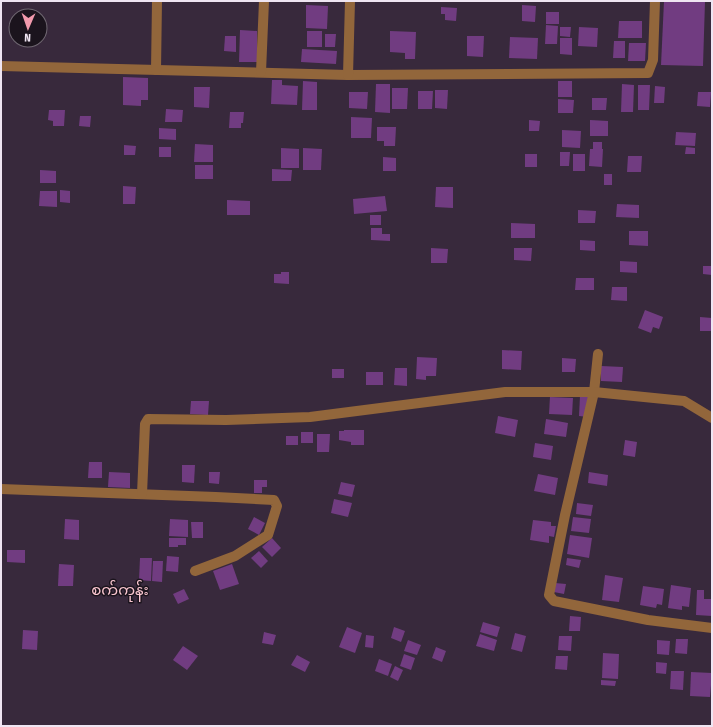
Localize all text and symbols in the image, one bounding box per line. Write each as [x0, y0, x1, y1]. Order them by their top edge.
north arrow [8, 8, 48, 48]
text: N [24, 31, 31, 44]
district label: စက်ကုန်း [91, 580, 149, 602]

